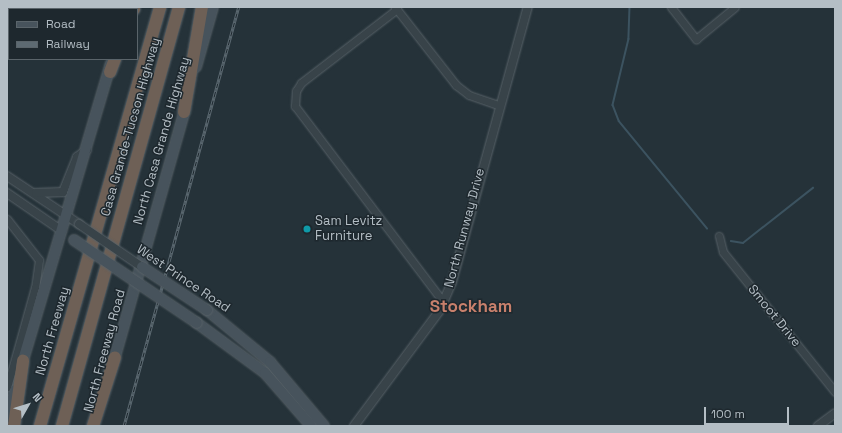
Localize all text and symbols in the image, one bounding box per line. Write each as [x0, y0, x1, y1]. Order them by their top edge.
legend [8, 8, 138, 60]
text: Road [46, 16, 75, 32]
text: Railway [46, 36, 90, 52]
street label: Casa Grande-Tucson Highway [98, 36, 164, 218]
street label: North Casa Grande Highway [131, 55, 193, 227]
street label: North Runway Drive [442, 167, 488, 289]
place label: Sam Levitz Furniture [315, 214, 382, 245]
marker: Sam Levitz Furniture [302, 224, 312, 234]
street label: West Prince Road [133, 242, 233, 316]
street label: Smoot Drive [744, 282, 804, 350]
street label: North Freeway [33, 285, 73, 377]
street label: North Freeway Road [81, 288, 129, 414]
district label: Stockham [430, 297, 512, 317]
north arrow [8, 385, 48, 425]
text: N [30, 390, 45, 405]
scale bar [706, 399, 791, 425]
text: 100 m [711, 406, 745, 422]

